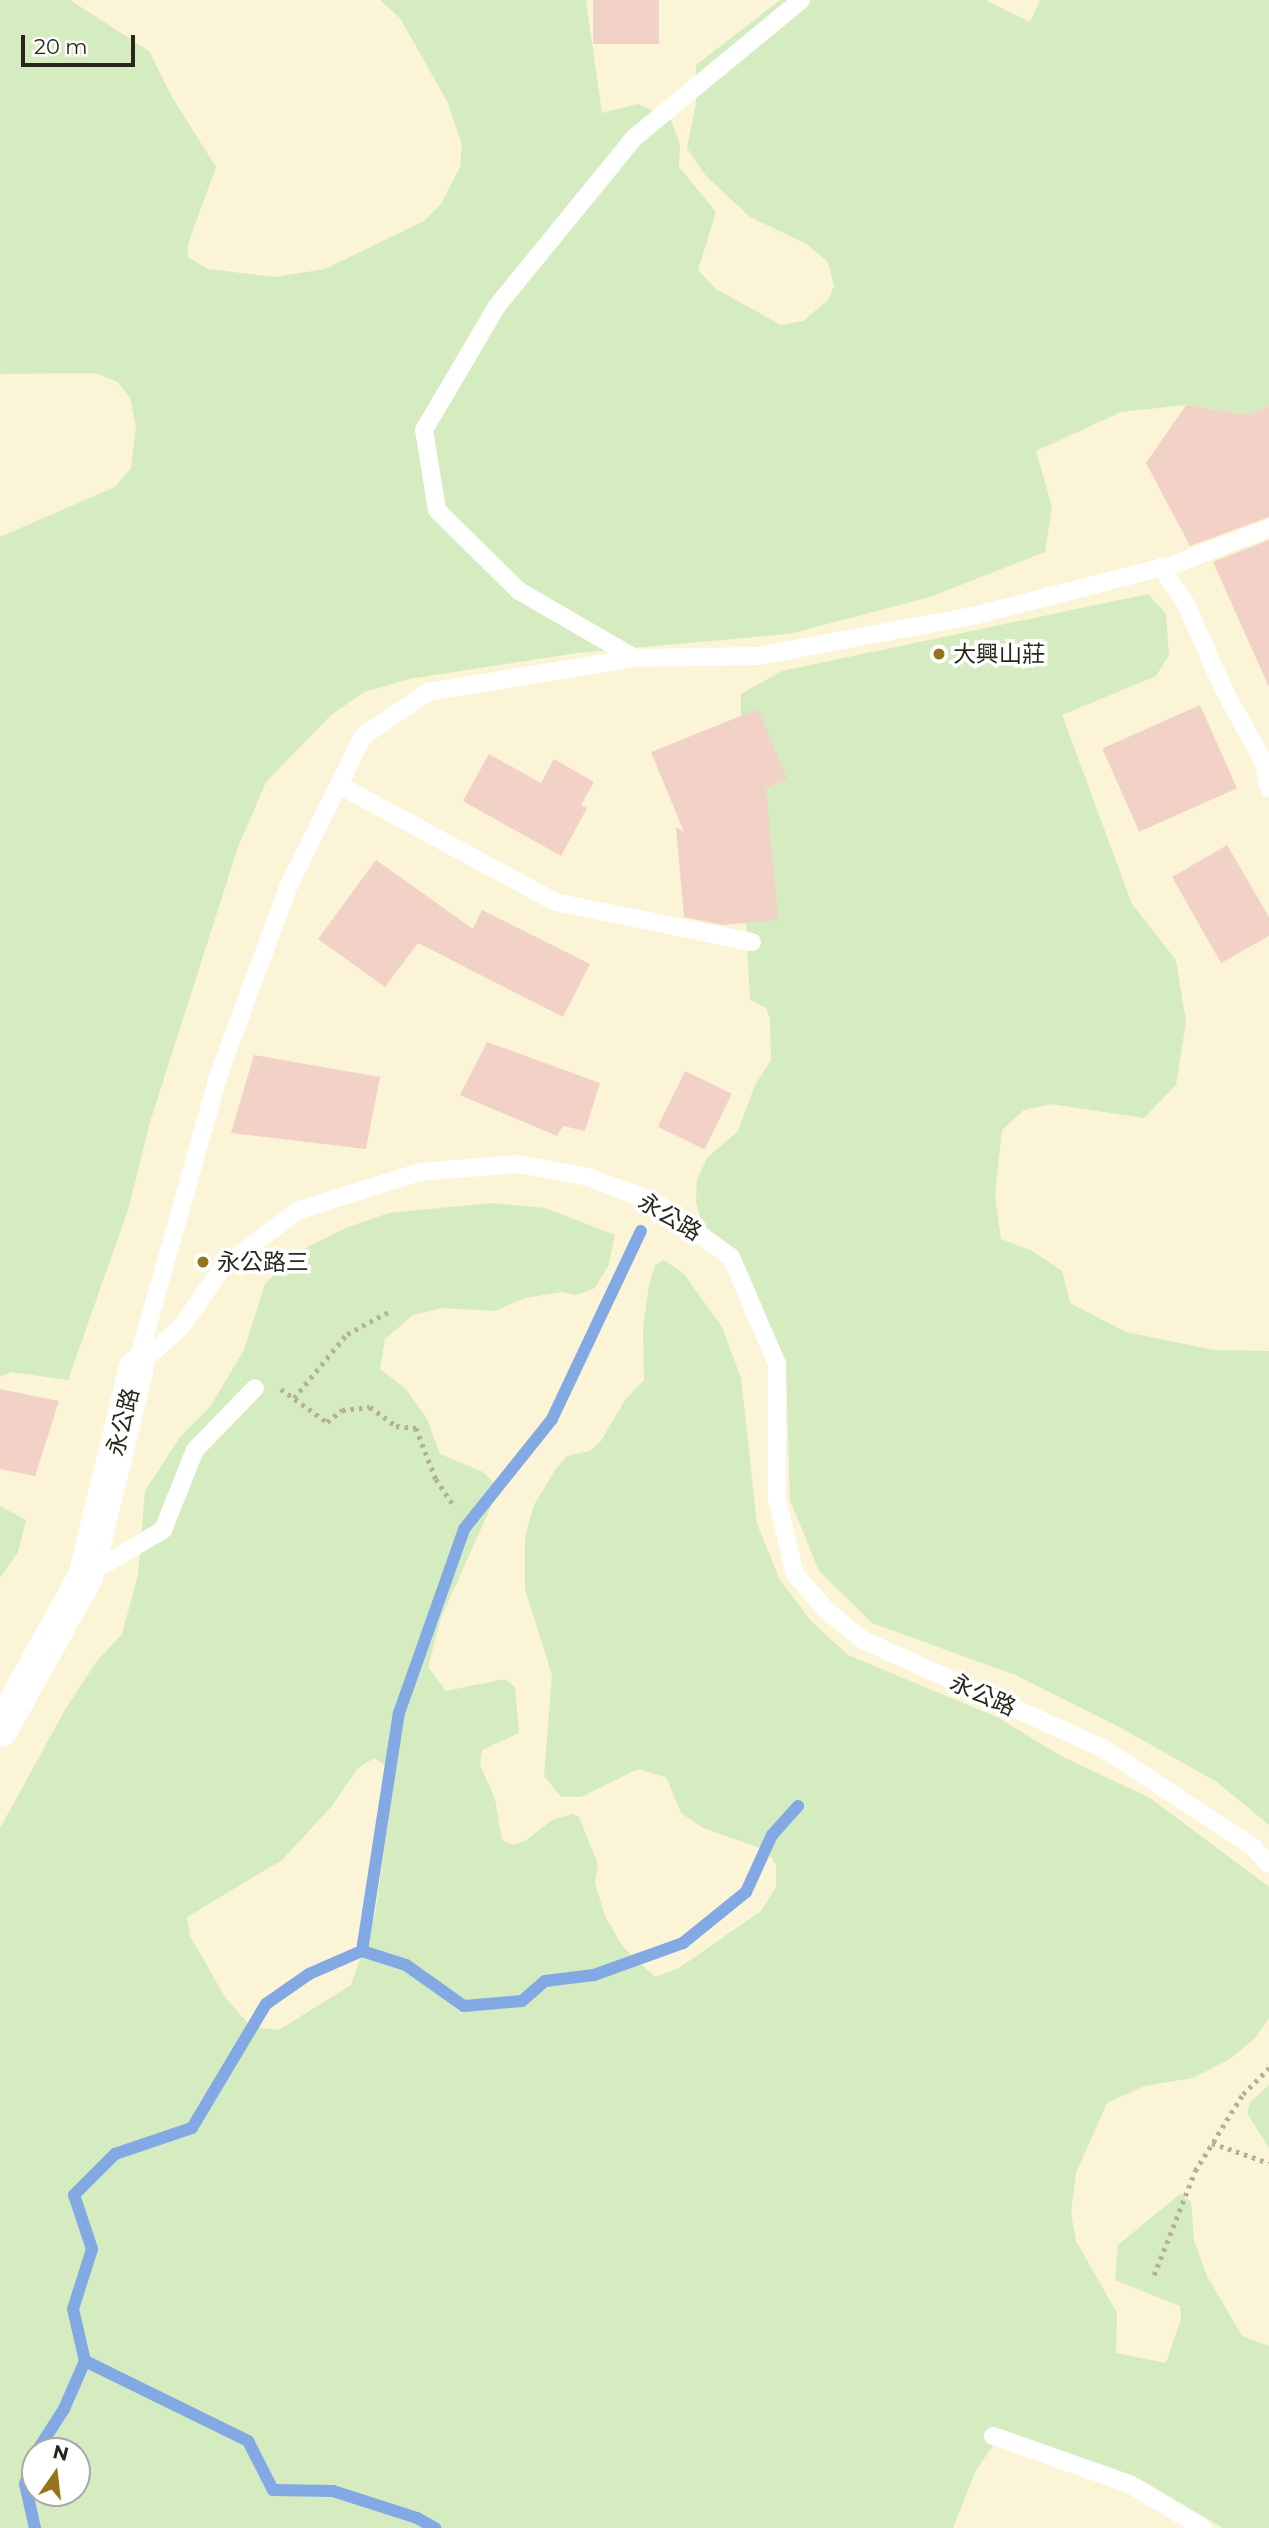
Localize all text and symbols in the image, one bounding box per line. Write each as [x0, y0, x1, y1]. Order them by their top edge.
scale bar [24, 21, 138, 65]
text: 20 m [34, 34, 88, 59]
place label: 大興山莊 [953, 640, 1045, 668]
marker: 大興山莊 [931, 646, 947, 662]
street label: 永公路 [633, 1187, 707, 1247]
place label: 永公路三 [217, 1248, 309, 1276]
marker: 永公路三 [195, 1254, 211, 1270]
street label: 永公路 [101, 1385, 145, 1459]
street label: 永公路 [946, 1668, 1020, 1722]
north arrow [21, 2437, 91, 2507]
text: N [50, 2440, 71, 2466]

